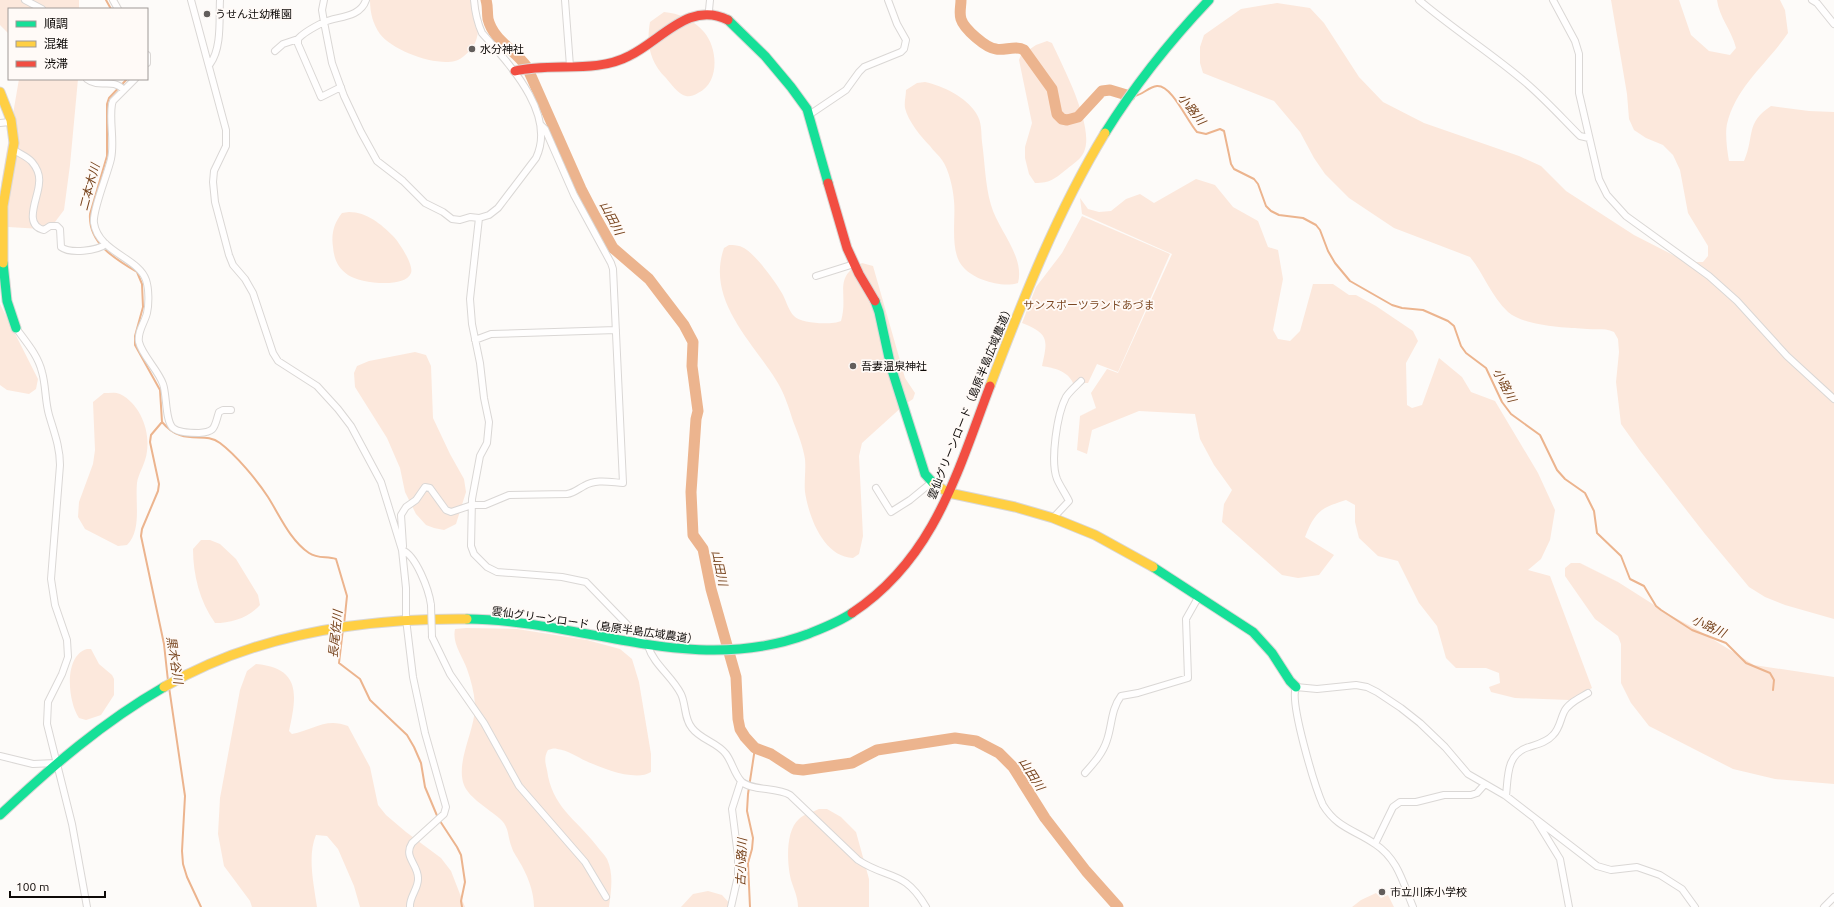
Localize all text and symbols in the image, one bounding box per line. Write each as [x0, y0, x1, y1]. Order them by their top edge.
legend [8, 8, 148, 80]
place label: うせん辻幼稚園 [215, 8, 292, 20]
marker: うせん辻幼稚園 [202, 9, 212, 19]
text: 順調 [44, 17, 68, 30]
text: 混雑 [44, 37, 68, 50]
place label: 水分神社 [480, 43, 524, 55]
marker: 水分神社 [467, 44, 477, 54]
text: 渋滞 [44, 57, 68, 70]
water label: 小路川 [1176, 91, 1209, 129]
water label: 二本木川 [77, 160, 102, 212]
water label: 山田川 [598, 199, 627, 239]
park label: サンスポーツランドあづま [1023, 299, 1155, 311]
street label: 雲仙グリーンロード（島原半島広域農道） [925, 303, 1015, 501]
place label: 吾妻温泉神社 [861, 360, 927, 372]
marker: 吾妻温泉神社 [848, 361, 858, 371]
water label: 小路川 [1491, 366, 1520, 406]
water label: 山田川 [710, 549, 731, 589]
street label: 雲仙グリーンロード（島原半島広域農道） [491, 605, 699, 645]
water label: 長尾佐川 [326, 607, 344, 659]
water label: 小路川 [1690, 612, 1730, 640]
water label: 黒木谷川 [165, 635, 185, 687]
water label: 山田川 [1017, 755, 1048, 794]
water label: 古小路川 [734, 836, 748, 886]
scale bar [10, 873, 105, 899]
text: 100 m [16, 880, 49, 893]
place label: 市立川床小学校 [1390, 886, 1467, 898]
marker: 市立川床小学校 [1377, 887, 1387, 897]

